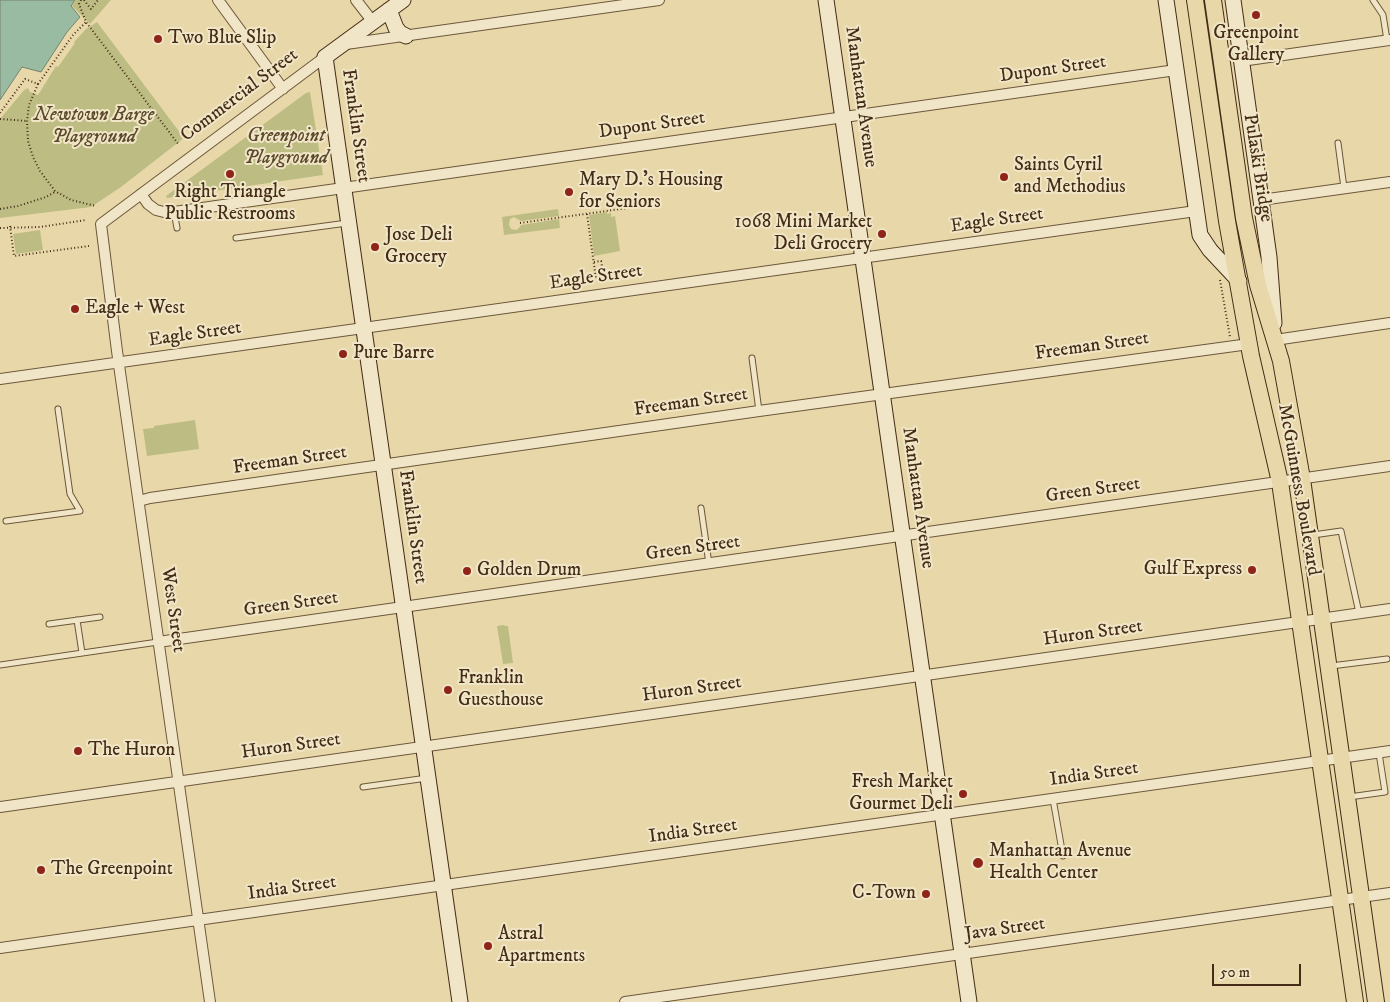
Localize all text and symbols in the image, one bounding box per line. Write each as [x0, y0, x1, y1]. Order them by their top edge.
marker: Greenpoint Gallery [1250, 9, 1262, 21]
place label: Greenpoint Gallery [1213, 23, 1299, 67]
street label: Manhattan Avenue [839, 25, 881, 169]
place label: Two Blue Slip [168, 28, 276, 50]
marker: Two Blue Slip [152, 33, 164, 45]
street label: Commercial Street [177, 44, 303, 148]
street label: Dupont Street [998, 51, 1108, 89]
street label: Franklin Street [336, 68, 374, 184]
park label: Newtown Barge Playground [34, 105, 154, 149]
street label: Dupont Street [597, 107, 707, 145]
street label: Pulaski Bridge [1237, 112, 1277, 224]
park label: Greenpoint Playground [244, 126, 328, 170]
place label: Saints Cyril and Methodius [1014, 155, 1126, 199]
marker: Right Triangle Public Restrooms [224, 168, 236, 180]
place label: Mary D.'s Housing for Seniors [579, 170, 723, 214]
marker: Saints Cyril and Methodius [998, 171, 1010, 183]
place label: Right Triangle Public Restrooms [165, 182, 295, 226]
marker: Mary D.'s Housing for Seniors [563, 186, 575, 198]
street label: Eagle Street [949, 203, 1045, 239]
place label: 1068 Mini Market Deli Grocery [735, 212, 872, 256]
place label: Jose Deli Grocery [385, 225, 452, 269]
marker: 1068 Mini Market Deli Grocery [876, 228, 888, 240]
marker: Jose Deli Grocery [369, 241, 381, 253]
street label: Eagle Street [548, 260, 644, 296]
place label: Eagle + West [85, 298, 185, 320]
marker: Eagle + West [69, 303, 81, 315]
street label: Eagle Street [147, 317, 243, 353]
street label: Freeman Street [1034, 328, 1150, 366]
place label: Pure Barre [353, 343, 434, 365]
marker: Pure Barre [337, 348, 349, 360]
street label: Freeman Street [633, 384, 749, 422]
street label: McGuinness Boulevard [1272, 402, 1324, 578]
street label: Manhattan Avenue [896, 426, 938, 570]
street label: Freeman Street [232, 442, 348, 480]
street label: Franklin Street [393, 469, 431, 585]
street label: Green Street [1044, 473, 1142, 509]
street label: Green Street [644, 531, 742, 567]
place label: Gulf Express [1144, 559, 1242, 581]
place label: Golden Drum [477, 560, 581, 582]
marker: Gulf Express [1246, 564, 1258, 576]
marker: Golden Drum [461, 565, 473, 577]
street label: West Street [155, 566, 189, 654]
street label: Green Street [242, 587, 340, 623]
street label: Huron Street [1042, 616, 1144, 652]
place label: Franklin Guesthouse [458, 668, 543, 712]
street label: Huron Street [641, 672, 743, 708]
marker: Franklin Guesthouse [442, 684, 454, 696]
street label: Huron Street [240, 729, 342, 765]
place label: The Huron [88, 740, 175, 762]
marker: The Huron [72, 745, 84, 757]
street label: India Street [1048, 758, 1140, 792]
place label: Fresh Market Gourmet Deli [849, 772, 953, 816]
marker: Fresh Market Gourmet Deli [957, 788, 969, 800]
street label: India Street [647, 815, 739, 849]
place label: Manhattan Avenue Health Center [989, 841, 1131, 885]
marker: Manhattan Avenue Health Center [971, 856, 985, 870]
place label: The Greenpoint [51, 859, 173, 881]
marker: The Greenpoint [35, 864, 47, 876]
street label: India Street [246, 872, 338, 906]
place label: C-Town [852, 883, 916, 905]
marker: C-Town [920, 888, 932, 900]
street label: Java Street [963, 913, 1047, 947]
place label: Astral Apartments [498, 924, 585, 968]
marker: Astral Apartments [482, 940, 494, 952]
scale bar [1215, 954, 1304, 986]
text: 50 m [1220, 963, 1250, 982]

